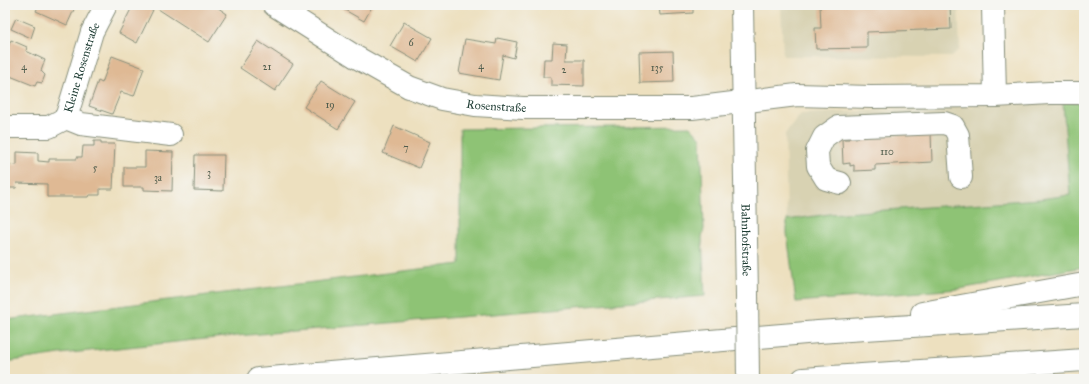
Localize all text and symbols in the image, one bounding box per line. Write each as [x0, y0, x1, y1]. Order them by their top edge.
street label: Kleine Rosenstraße [61, 20, 103, 114]
house number: 6 [408, 37, 414, 49]
house number: 4 [478, 60, 484, 72]
house number: 4 [21, 61, 27, 73]
house number: 21 [263, 61, 271, 73]
house number: 135 [651, 62, 664, 74]
house number: 2 [562, 64, 567, 76]
street label: Rosenstraße [465, 97, 526, 115]
house number: 19 [325, 99, 335, 111]
house number: 7 [403, 142, 409, 154]
house number: 110 [880, 146, 894, 158]
house number: 5 [93, 162, 98, 174]
house number: 3 [207, 167, 211, 179]
house number: 3a [154, 172, 163, 184]
street label: Bahnhofstraße [738, 204, 754, 276]

